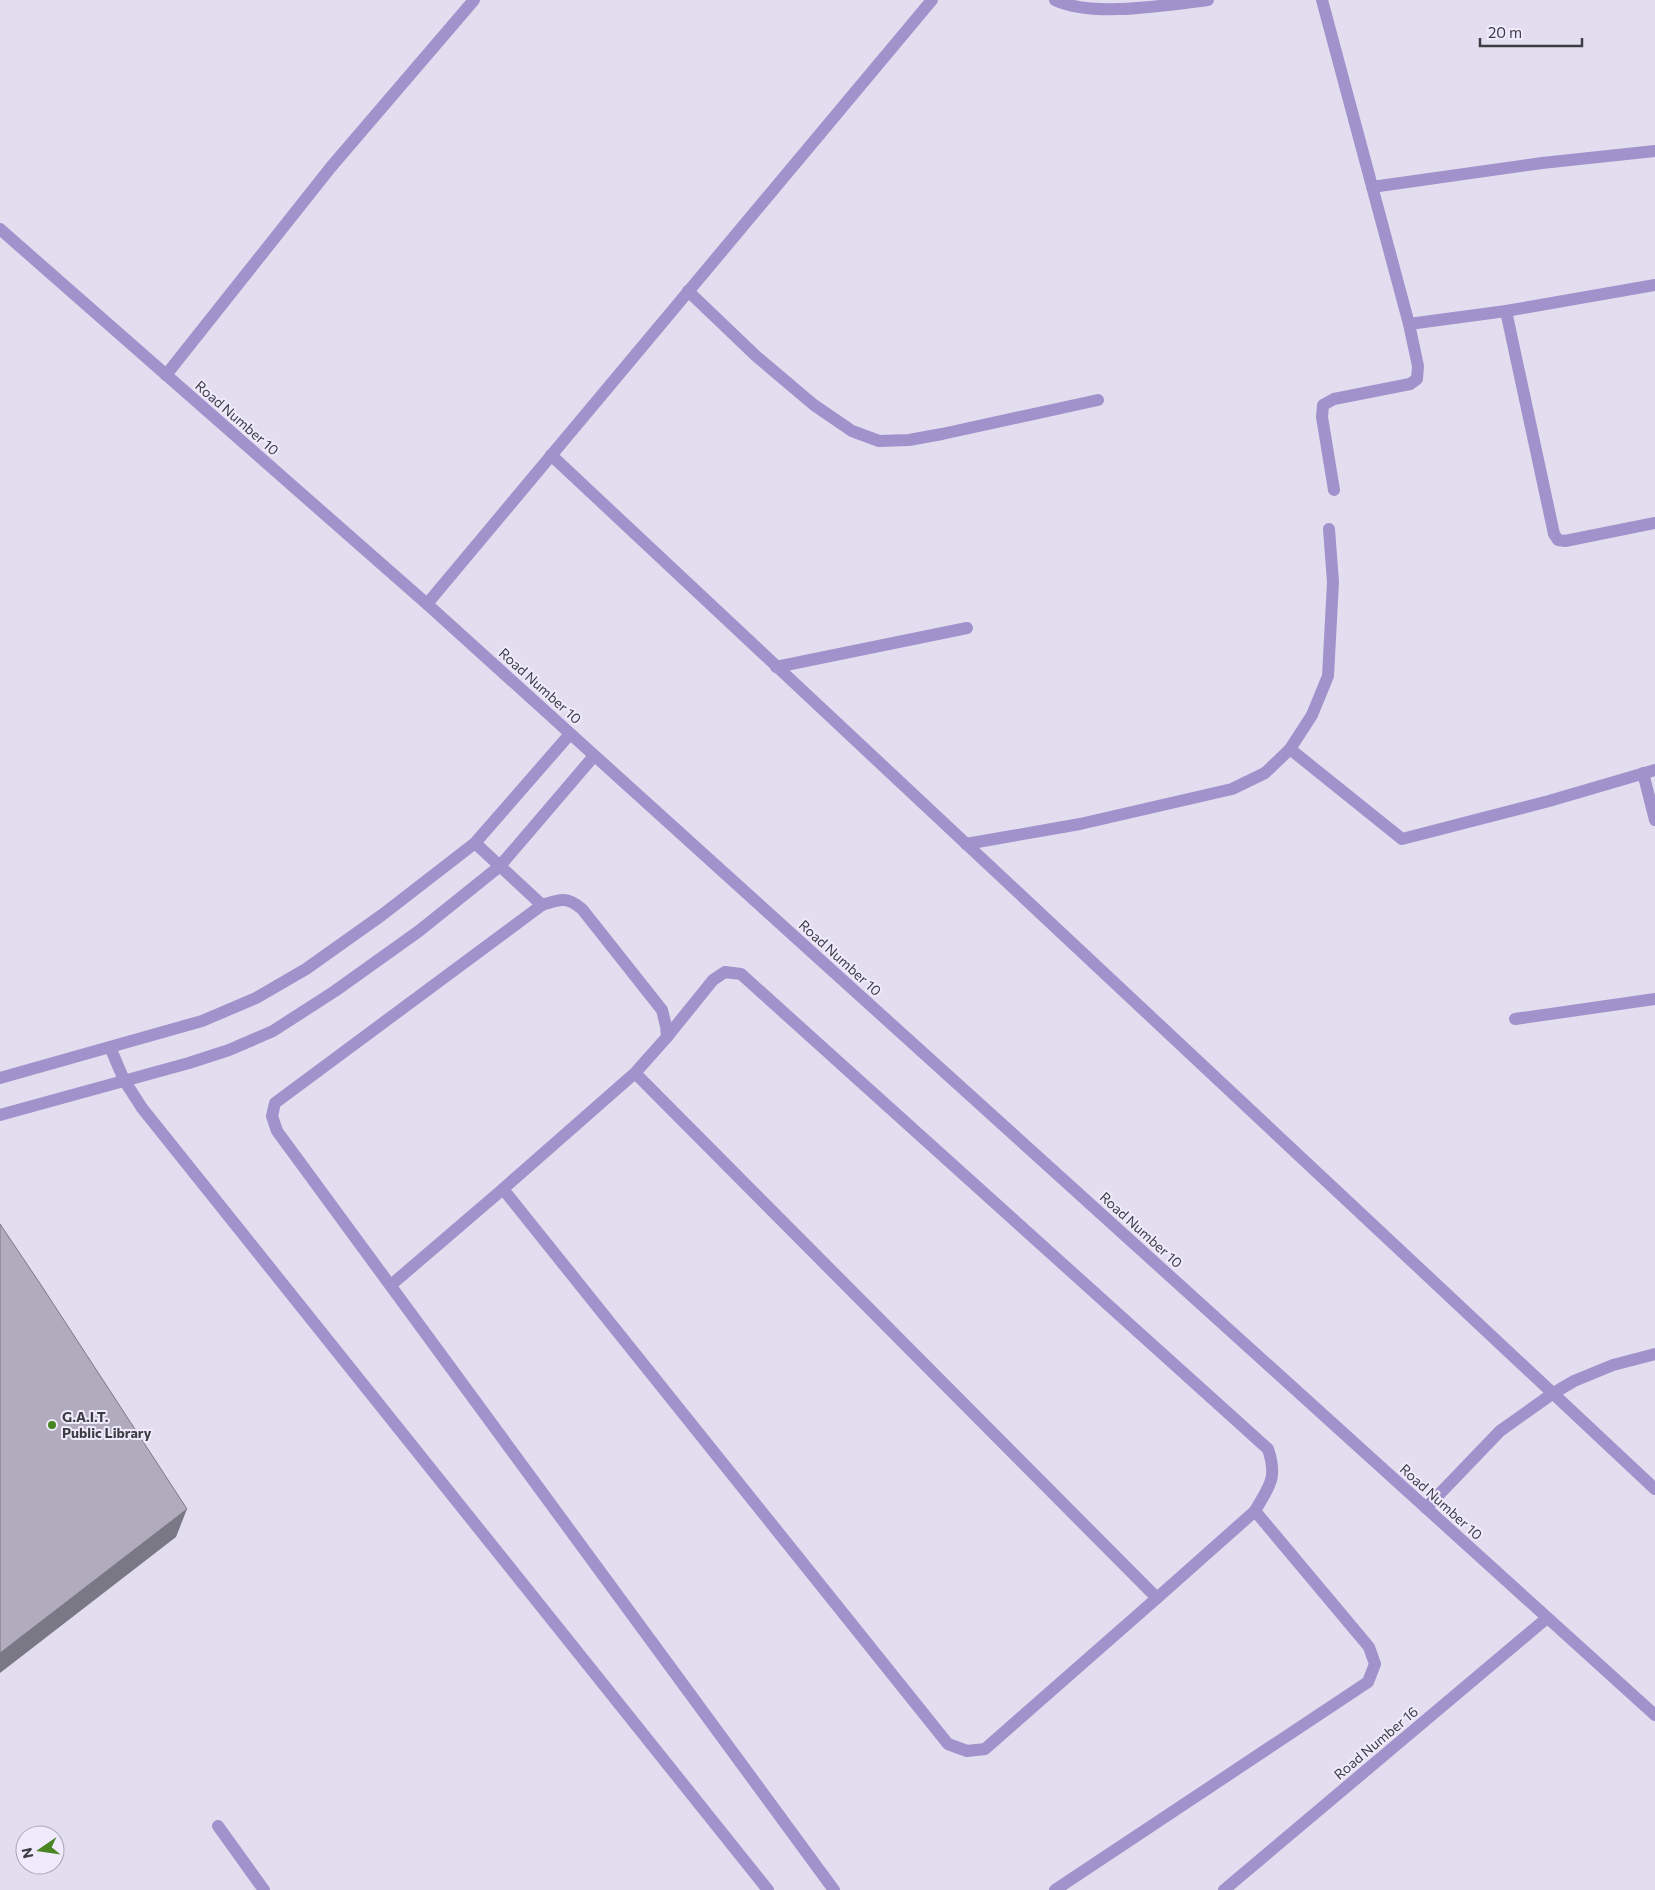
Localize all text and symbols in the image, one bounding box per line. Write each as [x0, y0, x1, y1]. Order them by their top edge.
scale bar [1480, 15, 1582, 47]
text: 20 m [1488, 23, 1522, 41]
street label: Road Number 10 [192, 377, 283, 458]
street label: Road Number 10 [496, 644, 585, 727]
street label: Road Number 10 [796, 916, 885, 999]
street label: Road Number 10 [1097, 1188, 1186, 1271]
place label: G.A.I.T. Public Library [62, 1408, 152, 1441]
marker: G.A.I.T. Public Library [46, 1419, 58, 1431]
street label: Road Number 10 [1397, 1460, 1486, 1543]
street label: Road Number 16 [1330, 1703, 1421, 1783]
north arrow [15, 1825, 65, 1875]
text: N [17, 1846, 36, 1860]

